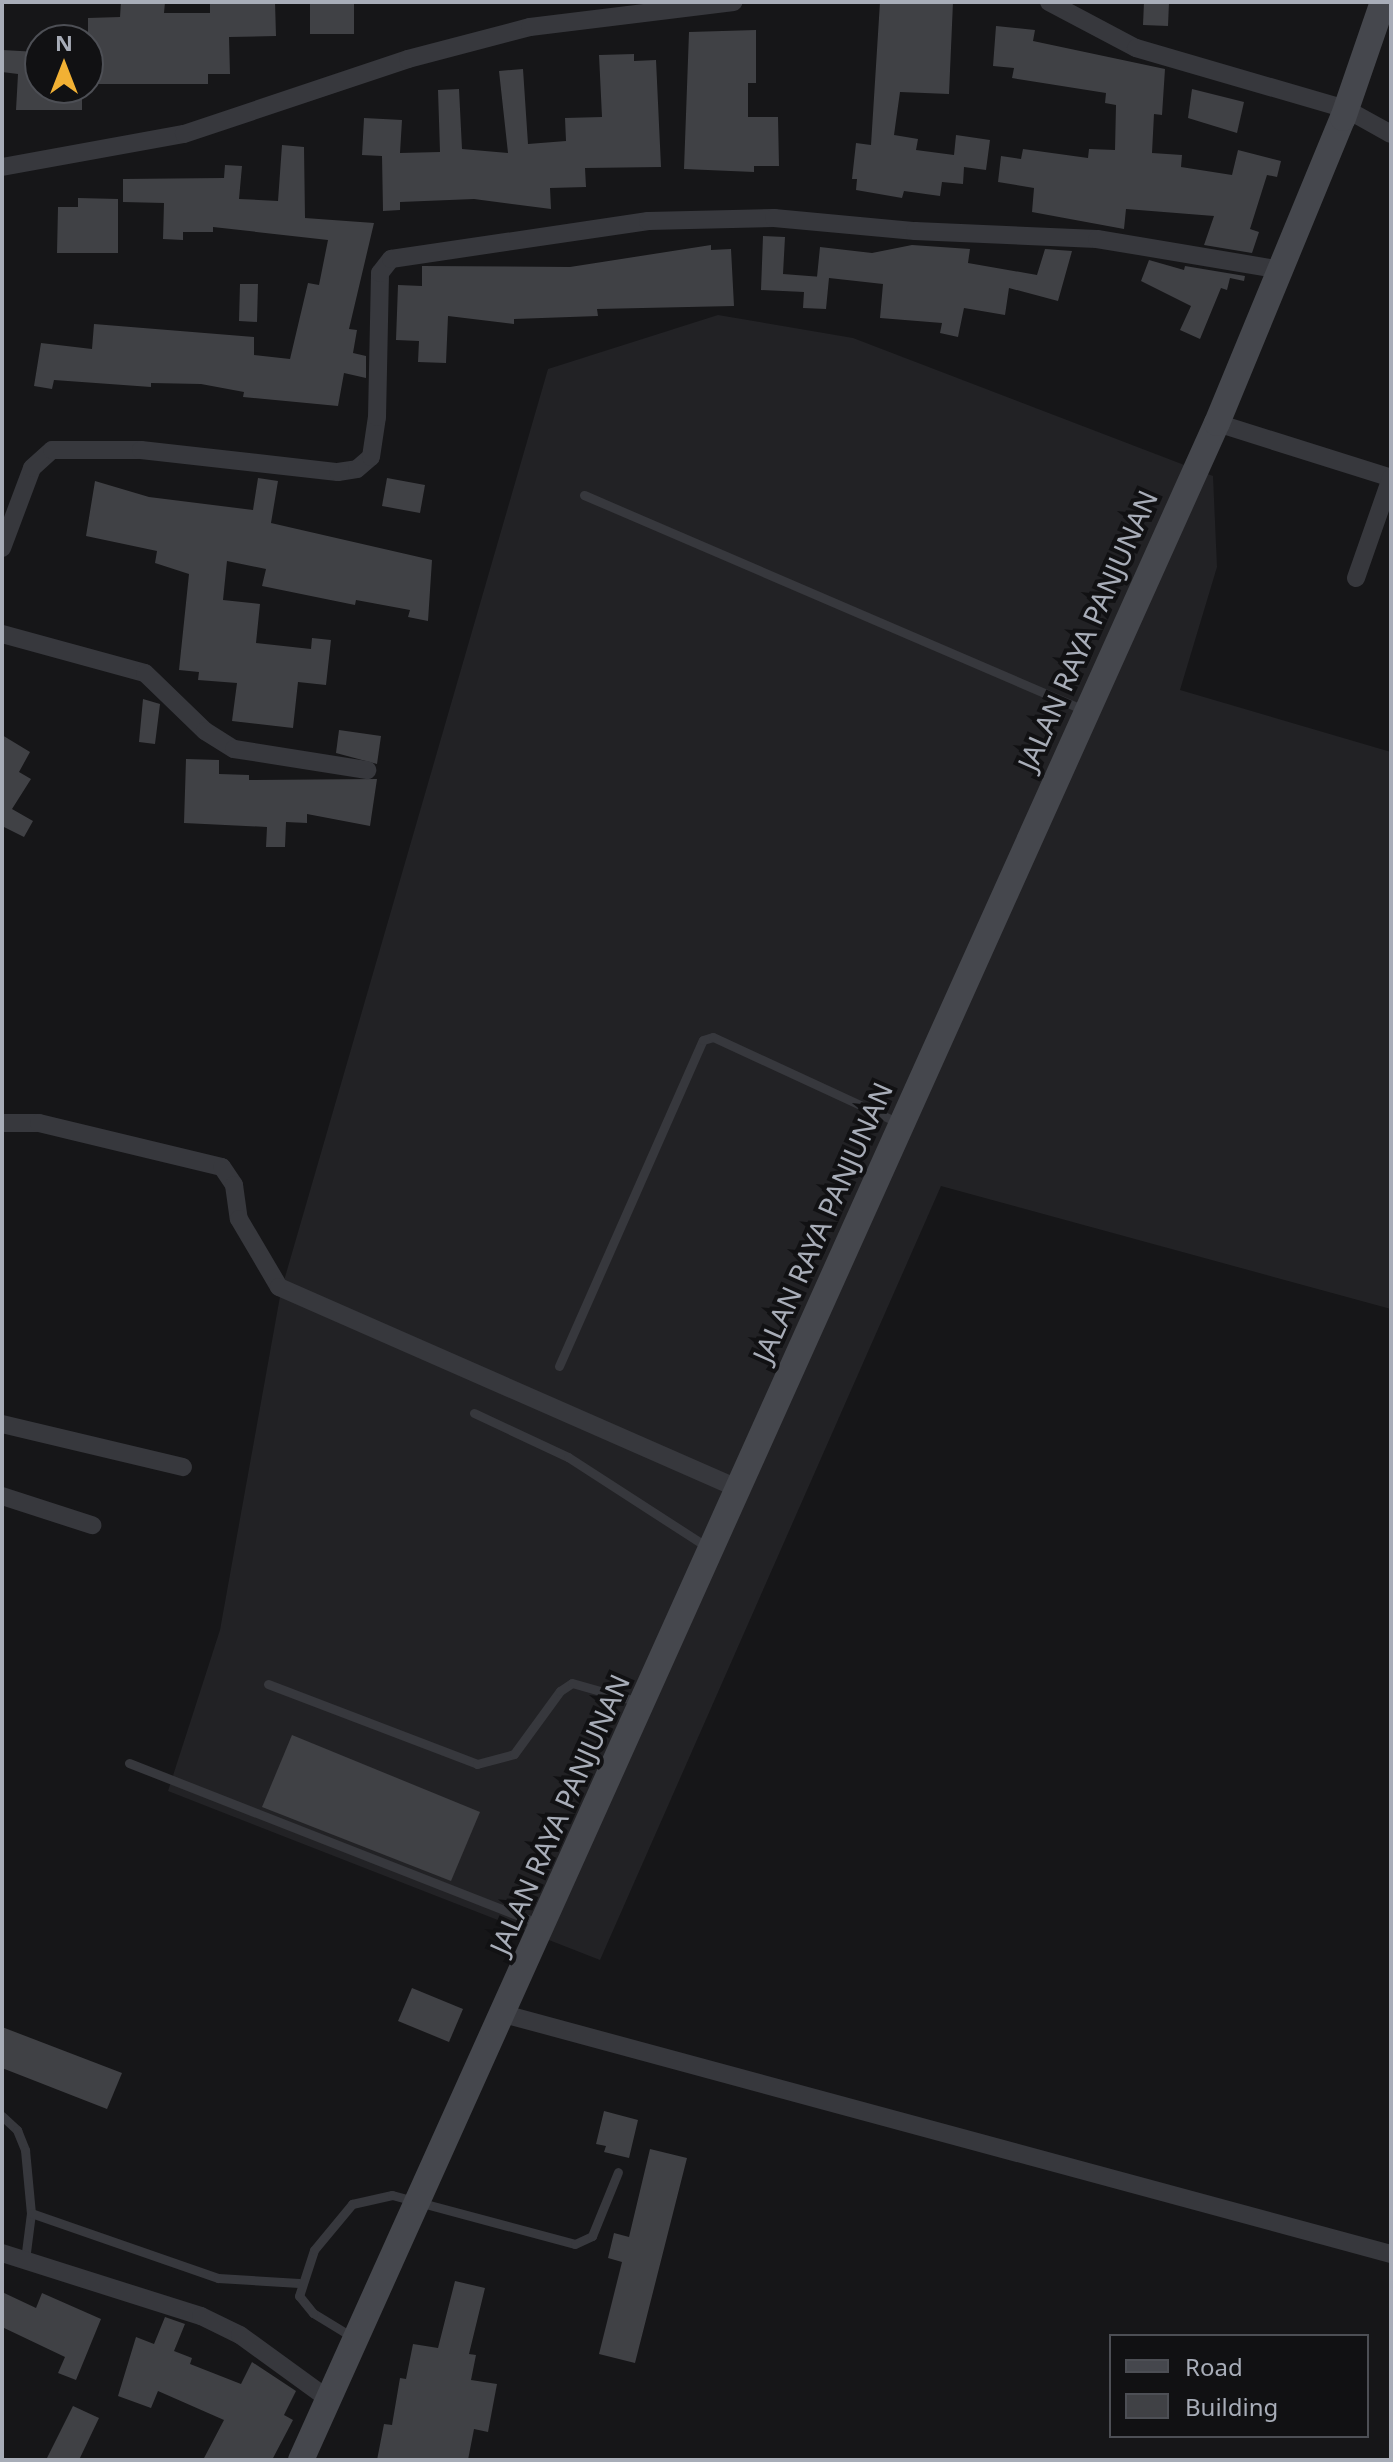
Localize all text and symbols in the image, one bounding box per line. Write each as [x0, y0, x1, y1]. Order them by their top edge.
north arrow [24, 24, 104, 104]
text: N [55, 27, 73, 57]
street label: JALAN RAYA PANJUNAN [1010, 485, 1164, 775]
street label: JALAN RAYA PANJUNAN [745, 1077, 899, 1367]
street label: JALAN RAYA PANJUNAN [482, 1669, 636, 1959]
legend [1109, 2334, 1369, 2438]
text: Road [1185, 2350, 1243, 2383]
text: Building [1185, 2390, 1278, 2423]

